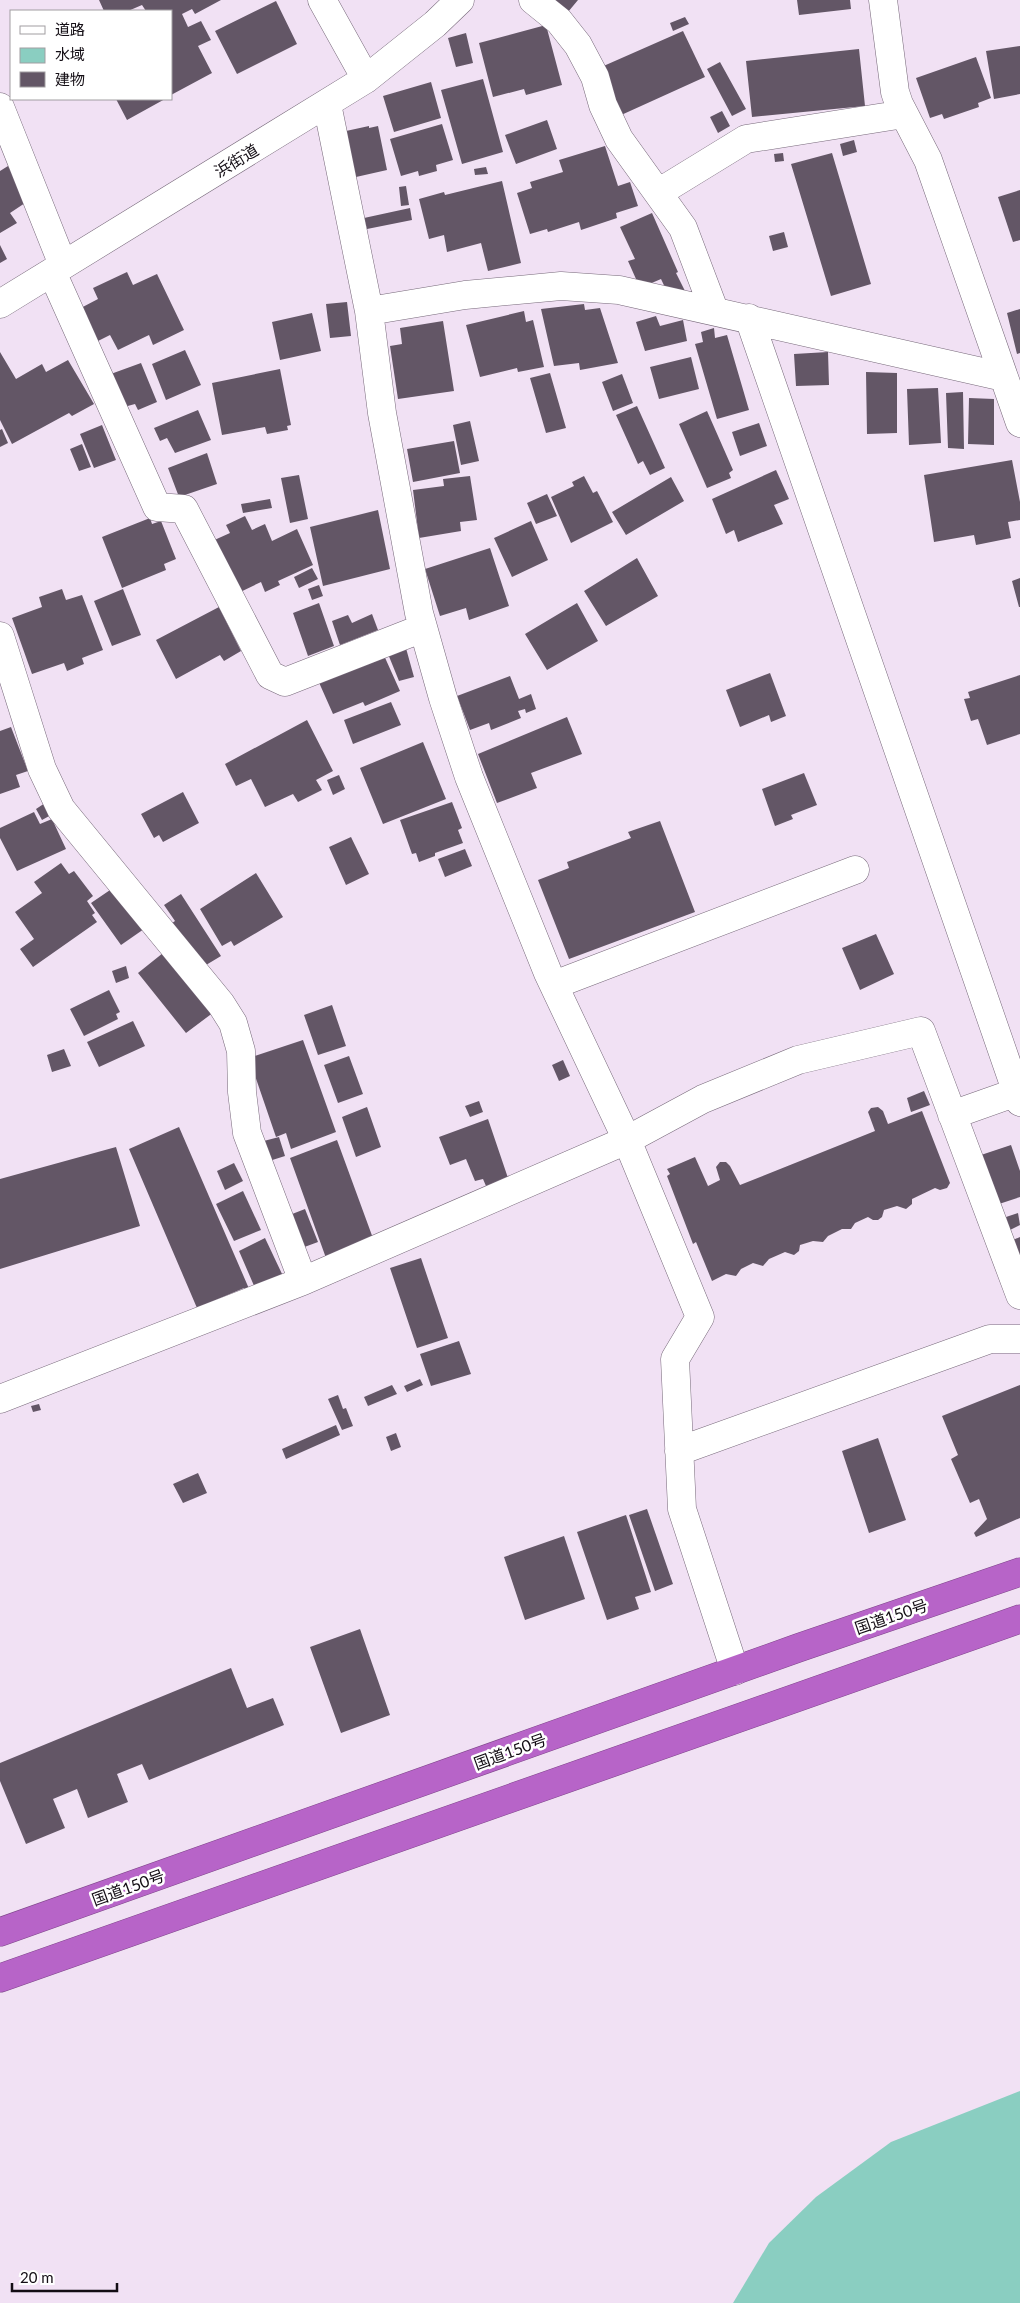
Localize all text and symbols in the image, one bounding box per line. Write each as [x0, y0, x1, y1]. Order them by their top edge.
legend [10, 10, 172, 100]
text: 道路 [55, 20, 85, 38]
text: 水域 [55, 45, 85, 63]
text: 建物 [55, 70, 85, 88]
street label: 浜街道 [211, 139, 261, 181]
street label: 国道150号 [852, 1595, 930, 1637]
street label: 国道150号 [471, 1729, 549, 1773]
street label: 国道150号 [89, 1865, 167, 1909]
scale bar [12, 2260, 118, 2292]
text: 20 m [20, 2268, 54, 2286]

